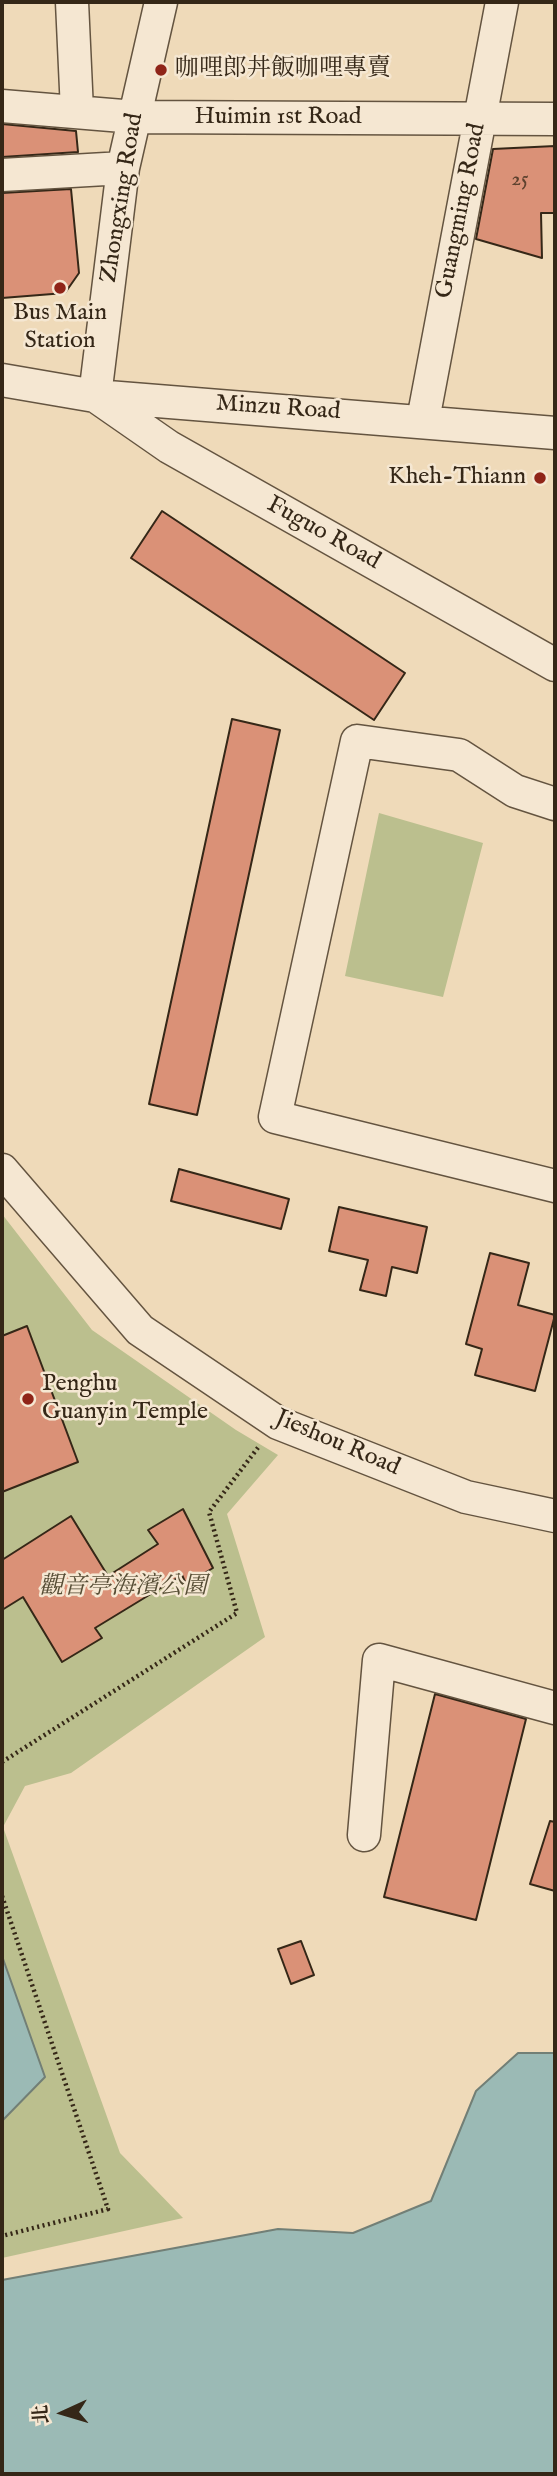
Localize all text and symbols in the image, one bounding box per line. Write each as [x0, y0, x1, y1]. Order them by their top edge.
place label: 咖哩郎丼飯咖哩專賣 [175, 56, 391, 84]
marker: 咖哩郎丼飯咖哩專賣 [153, 62, 169, 78]
street label: Huimin 1st Road [194, 104, 362, 132]
street label: Zhongxing Road [95, 111, 151, 285]
street label: Guangming Road [431, 121, 493, 301]
house number: 25 [511, 168, 529, 194]
marker: Bus Main Station [52, 280, 68, 296]
place label: Bus Main Station [13, 300, 107, 356]
street label: Minzu Road [215, 390, 341, 428]
place label: Kheh-Thiann [388, 464, 526, 492]
marker: Kheh-Thiann [532, 470, 548, 486]
street label: Fuguo Road [261, 491, 385, 577]
place label: Penghu Guanyin Temple [42, 1371, 208, 1427]
marker: Penghu Guanyin Temple [20, 1391, 36, 1407]
street label: Jieshou Road [270, 1405, 404, 1483]
park label: 觀音亭海濱公園 [39, 1574, 207, 1602]
north arrow [28, 2378, 98, 2448]
text: 北 [29, 2404, 55, 2425]

